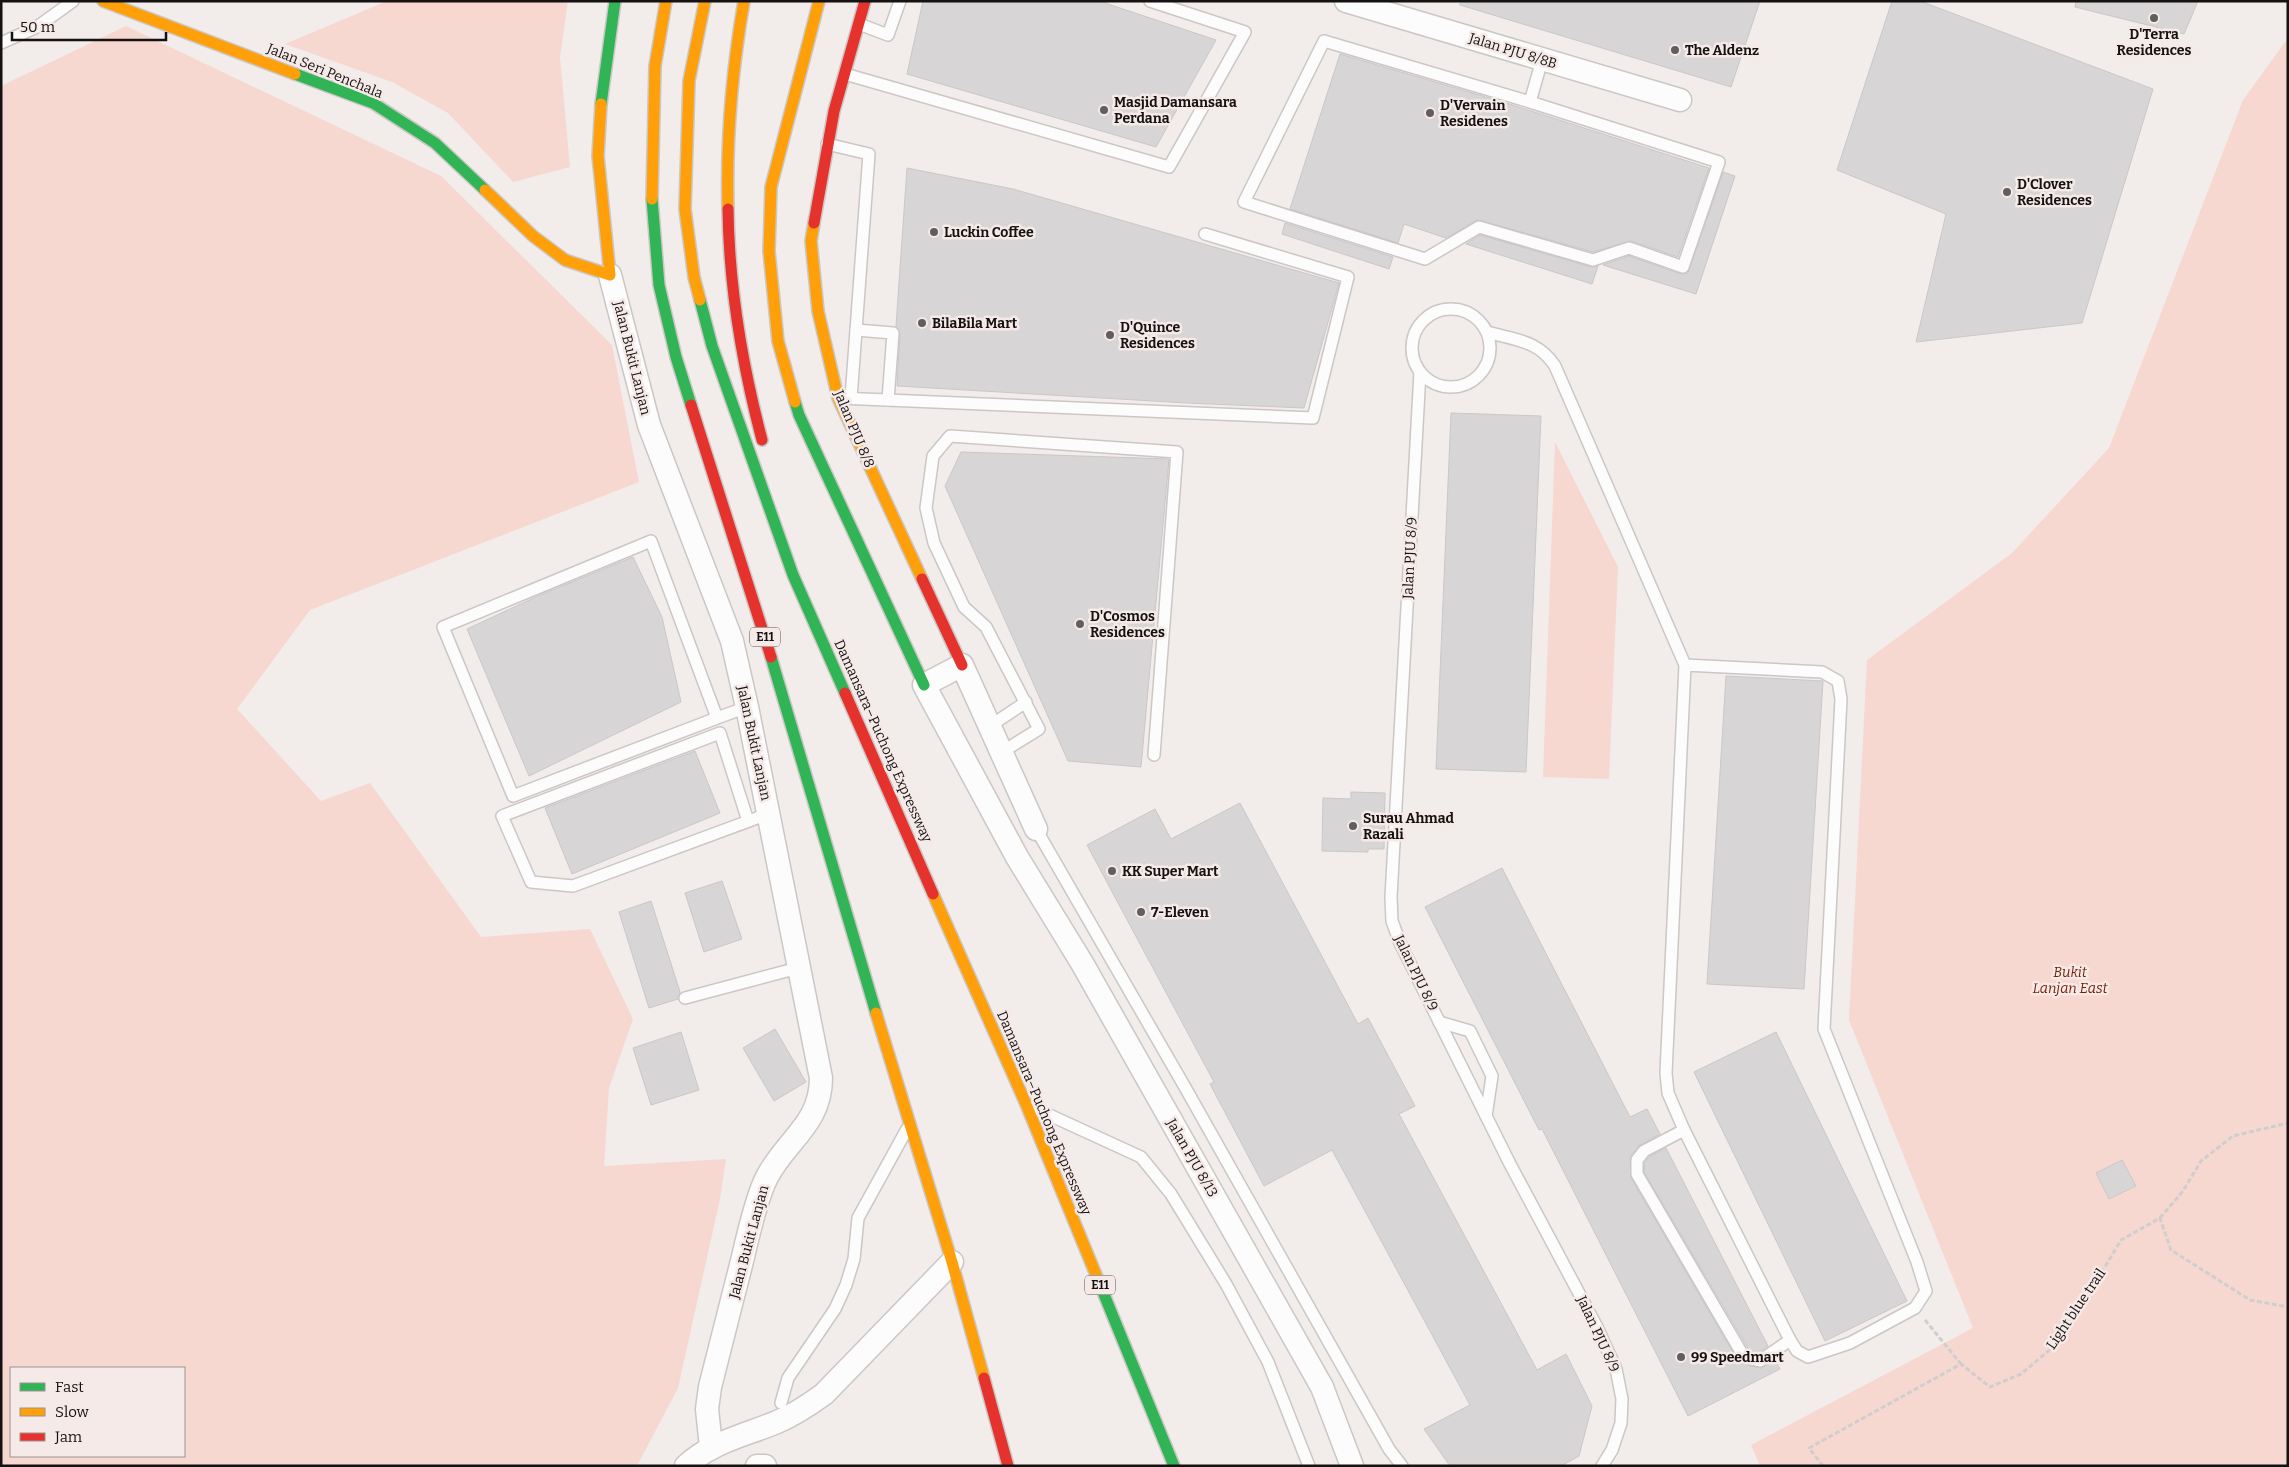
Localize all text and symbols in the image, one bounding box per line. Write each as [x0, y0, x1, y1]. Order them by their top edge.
scale bar [12, 10, 166, 42]
marker: D'Terra Residences [2148, 12, 2160, 24]
text: 50 m [20, 18, 56, 36]
place label: D'Terra Residences [2117, 26, 2192, 59]
street label: Jalan PJU 8/8B [1466, 29, 1559, 72]
street label: Jalan Seri Penchala [264, 40, 386, 102]
place label: The Aldenz [1685, 42, 1759, 59]
marker: The Aldenz [1669, 44, 1681, 56]
place label: Masjid Damansara Perdana [1114, 94, 1237, 127]
place label: D'Vervain Residenes [1440, 97, 1508, 130]
marker: Masjid Damansara Perdana [1098, 104, 1110, 116]
marker: D'Vervain Residenes [1424, 107, 1436, 119]
place label: D'Clover Residences [2017, 176, 2092, 209]
marker: D'Clover Residences [2001, 186, 2013, 198]
place label: Luckin Coffee [944, 224, 1034, 241]
marker: Luckin Coffee [928, 226, 940, 238]
street label: Jalan Bukit Lanjan [609, 298, 654, 417]
place label: BilaBila Mart [932, 315, 1018, 332]
marker: BilaBila Mart [916, 317, 928, 329]
place label: D'Quince Residences [1120, 319, 1195, 352]
marker: D'Quince Residences [1104, 329, 1116, 341]
street label: Jalan PJU 8/8 [830, 387, 878, 470]
street label: Jalan PJU 8/9 [1399, 517, 1421, 600]
place label: D'Cosmos Residences [1090, 608, 1165, 641]
marker: D'Cosmos Residences [1074, 618, 1086, 630]
road number: E11 [750, 628, 780, 646]
street label: Damansara–Puchong Expressway [830, 637, 936, 846]
street label: Jalan Bukit Lanjan [733, 683, 774, 802]
place label: Surau Ahmad Razali [1363, 810, 1455, 843]
marker: Surau Ahmad Razali [1347, 820, 1359, 832]
place label: KK Super Mart [1122, 863, 1219, 880]
marker: KK Super Mart [1106, 865, 1118, 877]
place label: 7-Eleven [1151, 904, 1209, 921]
marker: 7-Eleven [1135, 906, 1147, 918]
street label: Jalan PJU 8/9 [1390, 931, 1442, 1014]
park label: Bukit Lanjan East [2032, 964, 2109, 997]
street label: Damansara–Puchong Expressway [993, 1008, 1095, 1218]
street label: Jalan PJU 8/13 [1162, 1115, 1221, 1200]
street label: Jalan Bukit Lanjan [725, 1183, 772, 1302]
street label: Light blue trail [2043, 1265, 2109, 1353]
road number: E11 [1085, 1276, 1115, 1294]
street label: Jalan PJU 8/9 [1573, 1292, 1623, 1375]
place label: 99 Speedmart [1691, 1349, 1784, 1366]
marker: 99 Speedmart [1675, 1351, 1687, 1363]
legend [10, 1367, 185, 1457]
text: Fast [55, 1378, 84, 1396]
text: Slow [55, 1403, 90, 1421]
text: Jam [54, 1428, 83, 1446]

